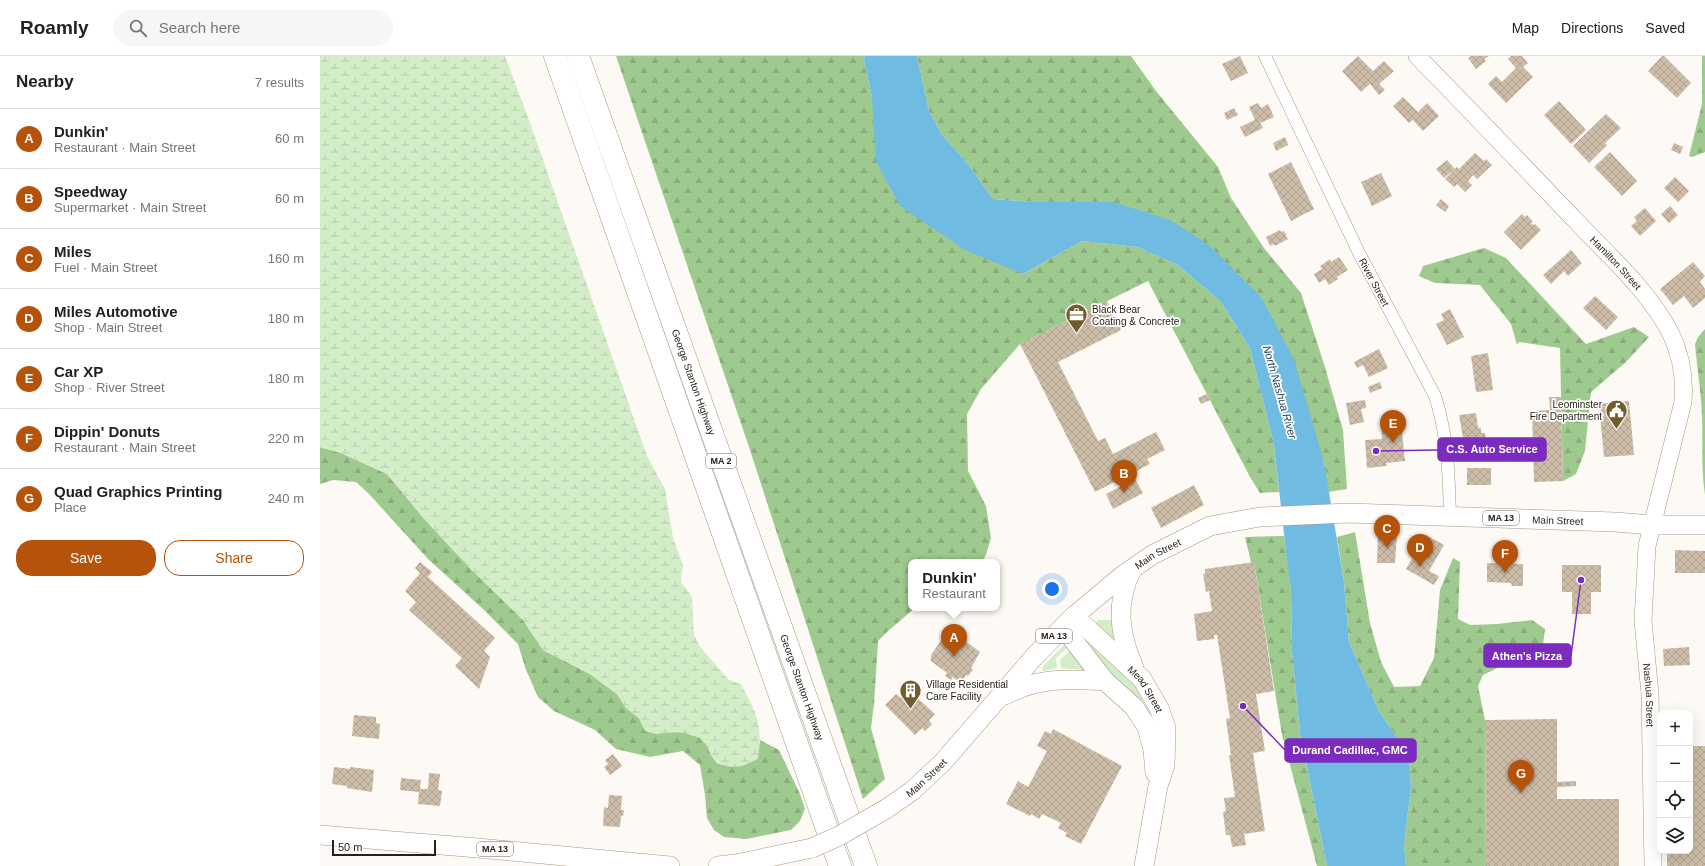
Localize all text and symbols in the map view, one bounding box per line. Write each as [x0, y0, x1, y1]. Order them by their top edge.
search box [113, 10, 393, 46]
text: Roamly [20, 17, 89, 38]
icon: search [127, 17, 149, 39]
text: Search here [159, 19, 240, 36]
text: Map [1512, 20, 1539, 36]
text: Directions [1561, 20, 1623, 36]
text: Saved [1645, 20, 1685, 36]
text: Nearby [16, 72, 74, 91]
text: 7 results [255, 75, 304, 90]
text: Dunkin' [54, 123, 108, 140]
text: A [24, 131, 34, 146]
text: 60 m [275, 131, 304, 146]
text: Restaurant · Main Street [54, 140, 196, 155]
text: Speedway [54, 183, 127, 200]
text: B [24, 191, 34, 206]
text: 60 m [275, 191, 304, 206]
text: Supermarket · Main Street [54, 200, 206, 215]
street label: Hamilton Street [1588, 234, 1644, 292]
text: Miles [54, 243, 92, 260]
text: C [24, 251, 34, 266]
text: 160 m [268, 251, 304, 266]
street label: River Street [1357, 256, 1391, 308]
text: Fuel · Main Street [54, 260, 157, 275]
office icon: Black Bear Coating & Concrete [1063, 302, 1089, 335]
text: Miles Automotive [54, 303, 178, 320]
place label: Black Bear Coating & Concrete [1092, 304, 1180, 327]
text: D [24, 311, 34, 326]
text: 180 m [268, 311, 304, 326]
text: Shop · Main Street [54, 320, 162, 335]
street label: George Stanton Highway [670, 328, 717, 437]
water label: North Nashua River [1261, 344, 1299, 441]
text: Car XP [54, 363, 103, 380]
text: E [25, 371, 33, 386]
text: 180 m [268, 371, 304, 386]
text: Shop · River Street [54, 380, 165, 395]
public building icon: Leominster Fire Department [1604, 397, 1630, 430]
place label: Leominster Fire Department [1530, 399, 1603, 422]
pin: E [1380, 410, 1406, 443]
text: Dippin' Donuts [54, 423, 160, 440]
text: F [25, 431, 33, 446]
text: 220 m [268, 431, 304, 446]
callout: C.S. Auto Service [1438, 438, 1546, 461]
text: Restaurant · Main Street [54, 440, 196, 455]
text: C.S. Auto Service [1446, 443, 1538, 455]
road number: MA 2 [706, 454, 736, 468]
pin: B [1111, 460, 1137, 493]
text: Quad Graphics Printing [54, 483, 222, 500]
text: G [24, 491, 34, 506]
text: 240 m [268, 491, 304, 506]
text: Place [54, 500, 87, 515]
road number: MA 13 [1483, 511, 1519, 525]
street label: Main Street [1532, 514, 1584, 527]
pin: C [1374, 515, 1400, 548]
pin: D [1407, 534, 1433, 567]
street label: Main Street [1133, 536, 1183, 571]
button: Save [16, 540, 156, 576]
button: Share [164, 540, 304, 576]
pin: F [1492, 540, 1518, 573]
popup [908, 559, 1000, 611]
text: Dunkin' [922, 569, 977, 586]
your location [1042, 579, 1062, 599]
text: Restaurant [922, 586, 986, 601]
pin: A [941, 624, 967, 657]
road number: MA 13 [1036, 629, 1072, 643]
street label: George Stanton Highway [778, 633, 826, 742]
callout: Athen's Pizza [1484, 644, 1571, 667]
text: Athen's Pizza [1492, 650, 1563, 662]
street label: Nashua Street [1641, 663, 1656, 727]
street label: Mead Street [1125, 664, 1165, 714]
building icon: Village Residential Care Facility [897, 677, 923, 710]
place label: Village Residential Care Facility [926, 679, 1008, 702]
map controls [1657, 710, 1693, 854]
button: + [1657, 710, 1693, 746]
callout: Durand Cadillac, GMC [1285, 739, 1416, 762]
text: Durand Cadillac, GMC [1292, 744, 1408, 756]
button: − [1657, 746, 1693, 782]
street label: Main Street [904, 757, 949, 799]
pin: G [1508, 760, 1534, 793]
button: locate [1657, 782, 1693, 818]
button: layers [1657, 818, 1693, 854]
scale bar [332, 838, 436, 857]
text: 50 m [338, 841, 362, 853]
road number: MA 13 [477, 842, 513, 856]

